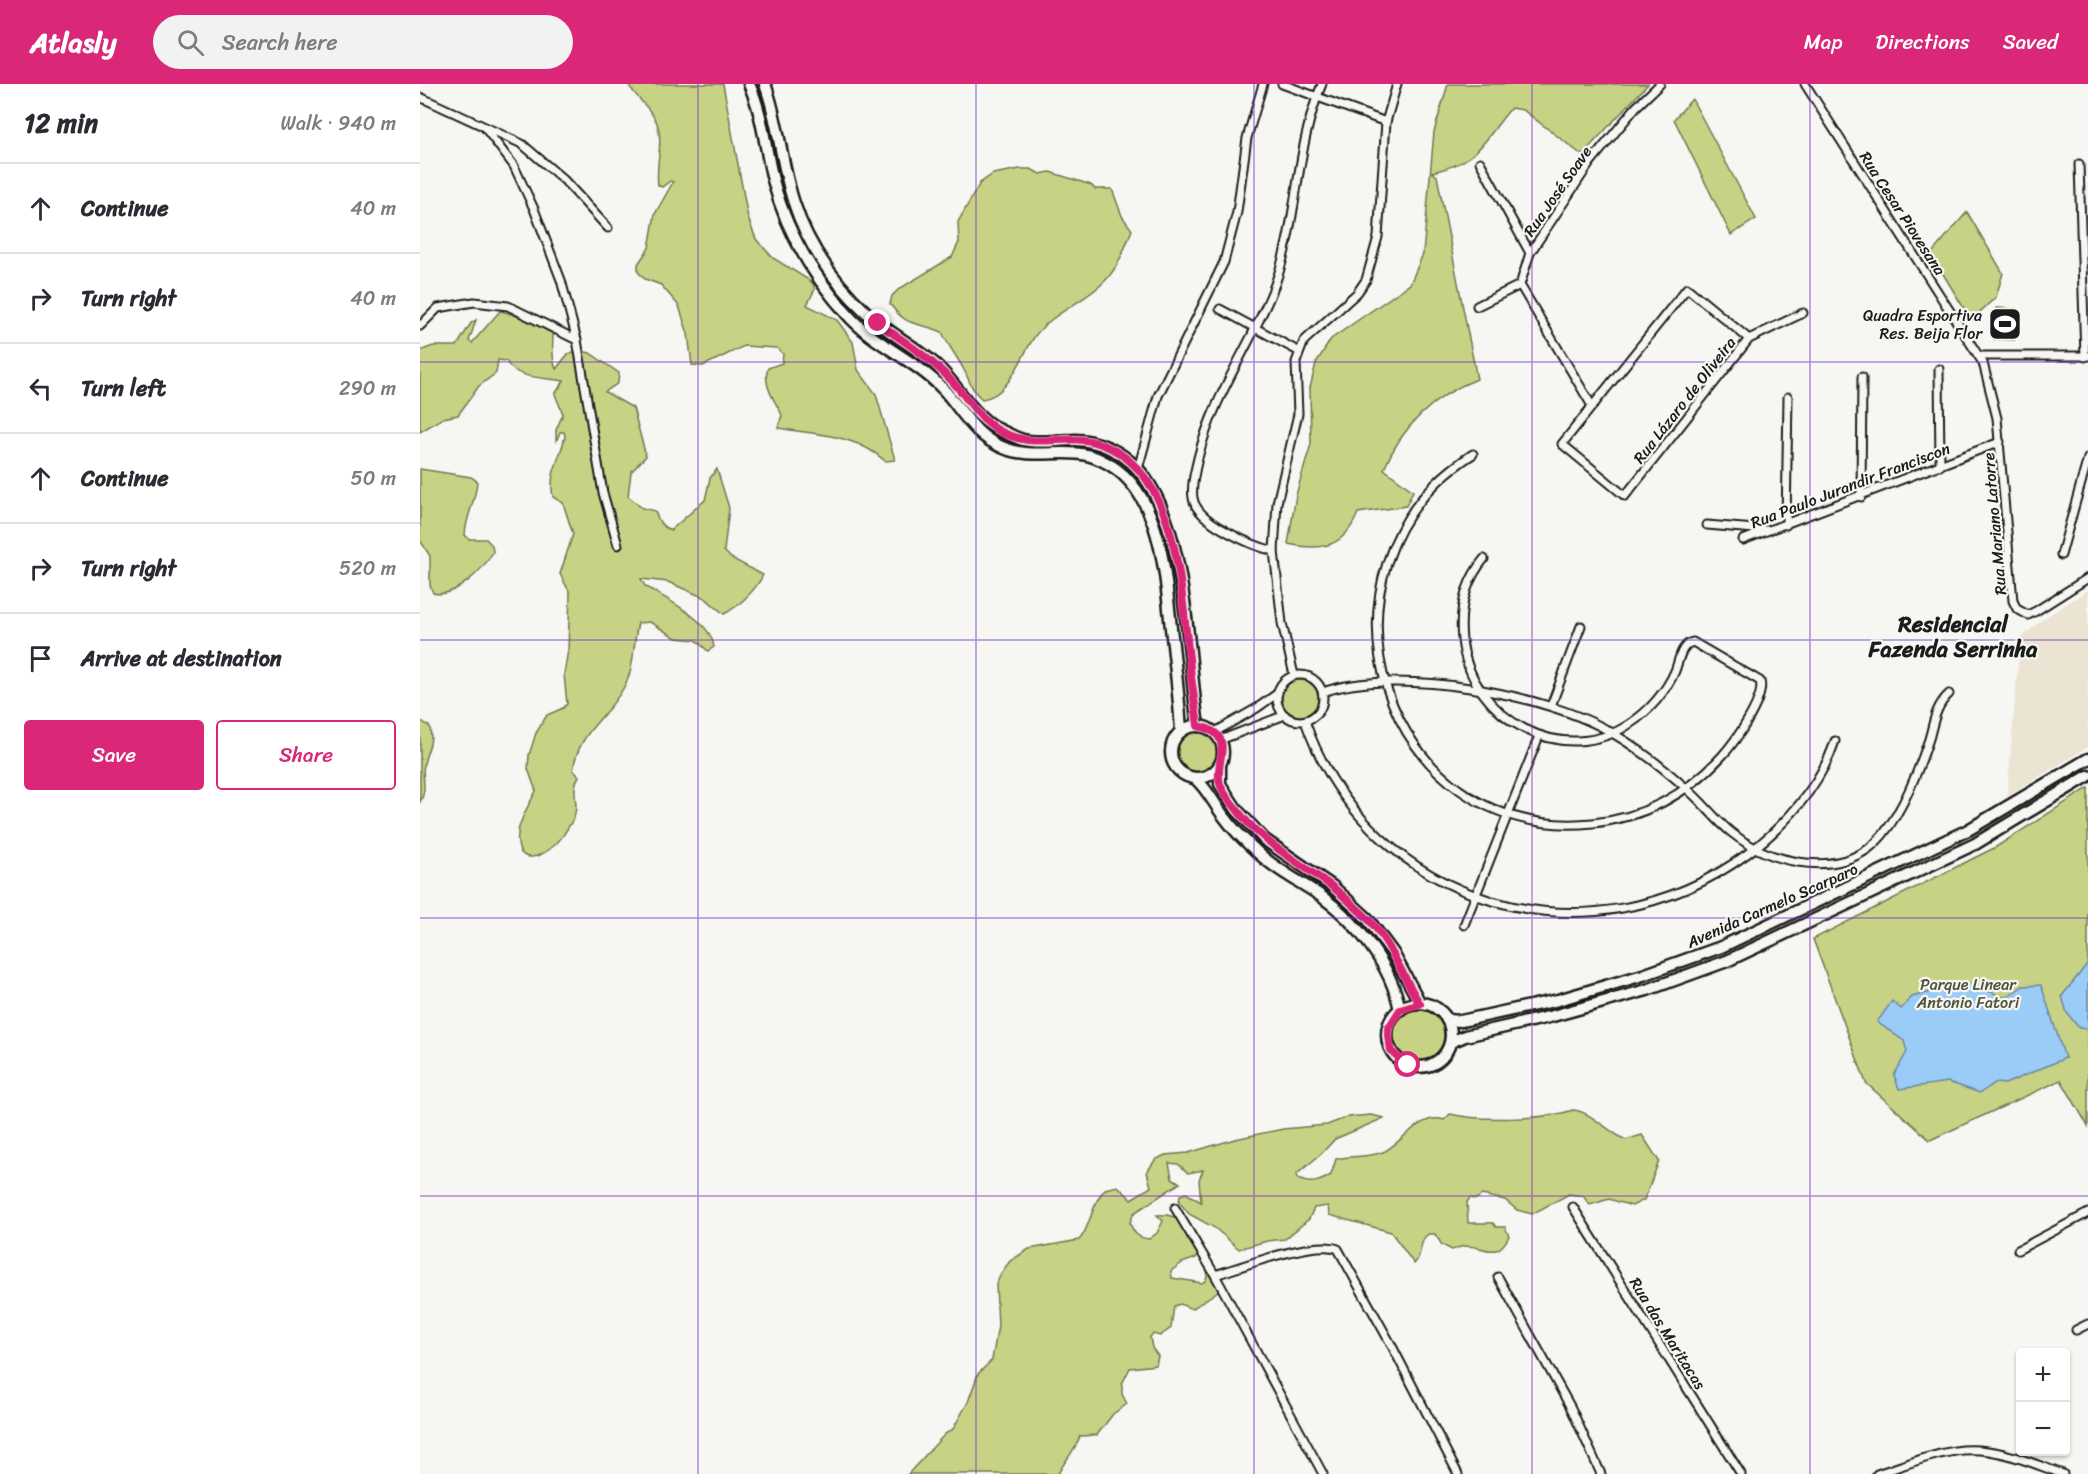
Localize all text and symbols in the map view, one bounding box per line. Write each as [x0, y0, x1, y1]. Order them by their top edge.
search box [153, 15, 573, 69]
text: Atlasly [30, 18, 117, 67]
text: Search here [222, 23, 338, 62]
text: Map [1804, 23, 1842, 61]
text: Directions [1875, 23, 1970, 61]
text: Saved [2003, 23, 2058, 61]
icon: search [174, 26, 207, 59]
text: 12 min [24, 100, 98, 146]
text: Walk · 940 m [280, 106, 396, 141]
street label: Rua José Soave [1515, 140, 1600, 243]
street label: Rua Cesar Piovesana [1851, 145, 1954, 281]
text: Continue [81, 189, 169, 228]
text: 40 m [350, 191, 396, 226]
icon: ahead [24, 192, 57, 225]
text: Turn right [81, 279, 176, 318]
text: 40 m [350, 281, 396, 316]
icon: right [24, 282, 57, 315]
place label: Quadra Esportiva Res. Beija Flor [1863, 301, 1983, 348]
sports icon: Quadra Esportiva Res. Beija Flor [1987, 306, 2023, 342]
route end [864, 309, 890, 335]
street label: Rua Lázaro de Oliveira [1625, 330, 1744, 470]
text: Turn left [81, 369, 166, 408]
text: 290 m [339, 371, 396, 406]
icon: left [24, 372, 57, 405]
street label: Rua Paulo Jurandir Franciscon [1746, 434, 1955, 537]
street label: Rua Mariano Latorre [1974, 451, 2015, 596]
text: Continue [81, 459, 169, 498]
text: 50 m [351, 461, 396, 496]
icon: ahead [24, 462, 57, 495]
text: Turn right [81, 549, 176, 588]
text: 520 m [339, 551, 396, 586]
icon: right [24, 552, 57, 585]
district label: Residencial Fazenda Serrinha [1868, 605, 2038, 669]
text: Arrive at destination [81, 639, 282, 678]
icon: arrive [24, 642, 57, 675]
button: Save [24, 720, 204, 790]
button: Share [216, 720, 396, 790]
street label: Avenida Carmelo Scarparo [1681, 855, 1863, 957]
park label: Parque Linear Antonio Fatori [1916, 970, 2020, 1017]
route start [1394, 1051, 1420, 1077]
street label: Rua das Maritacas [1621, 1271, 1714, 1396]
map controls [2016, 1348, 2070, 1456]
button: + [2016, 1348, 2070, 1402]
button: − [2016, 1402, 2070, 1456]

